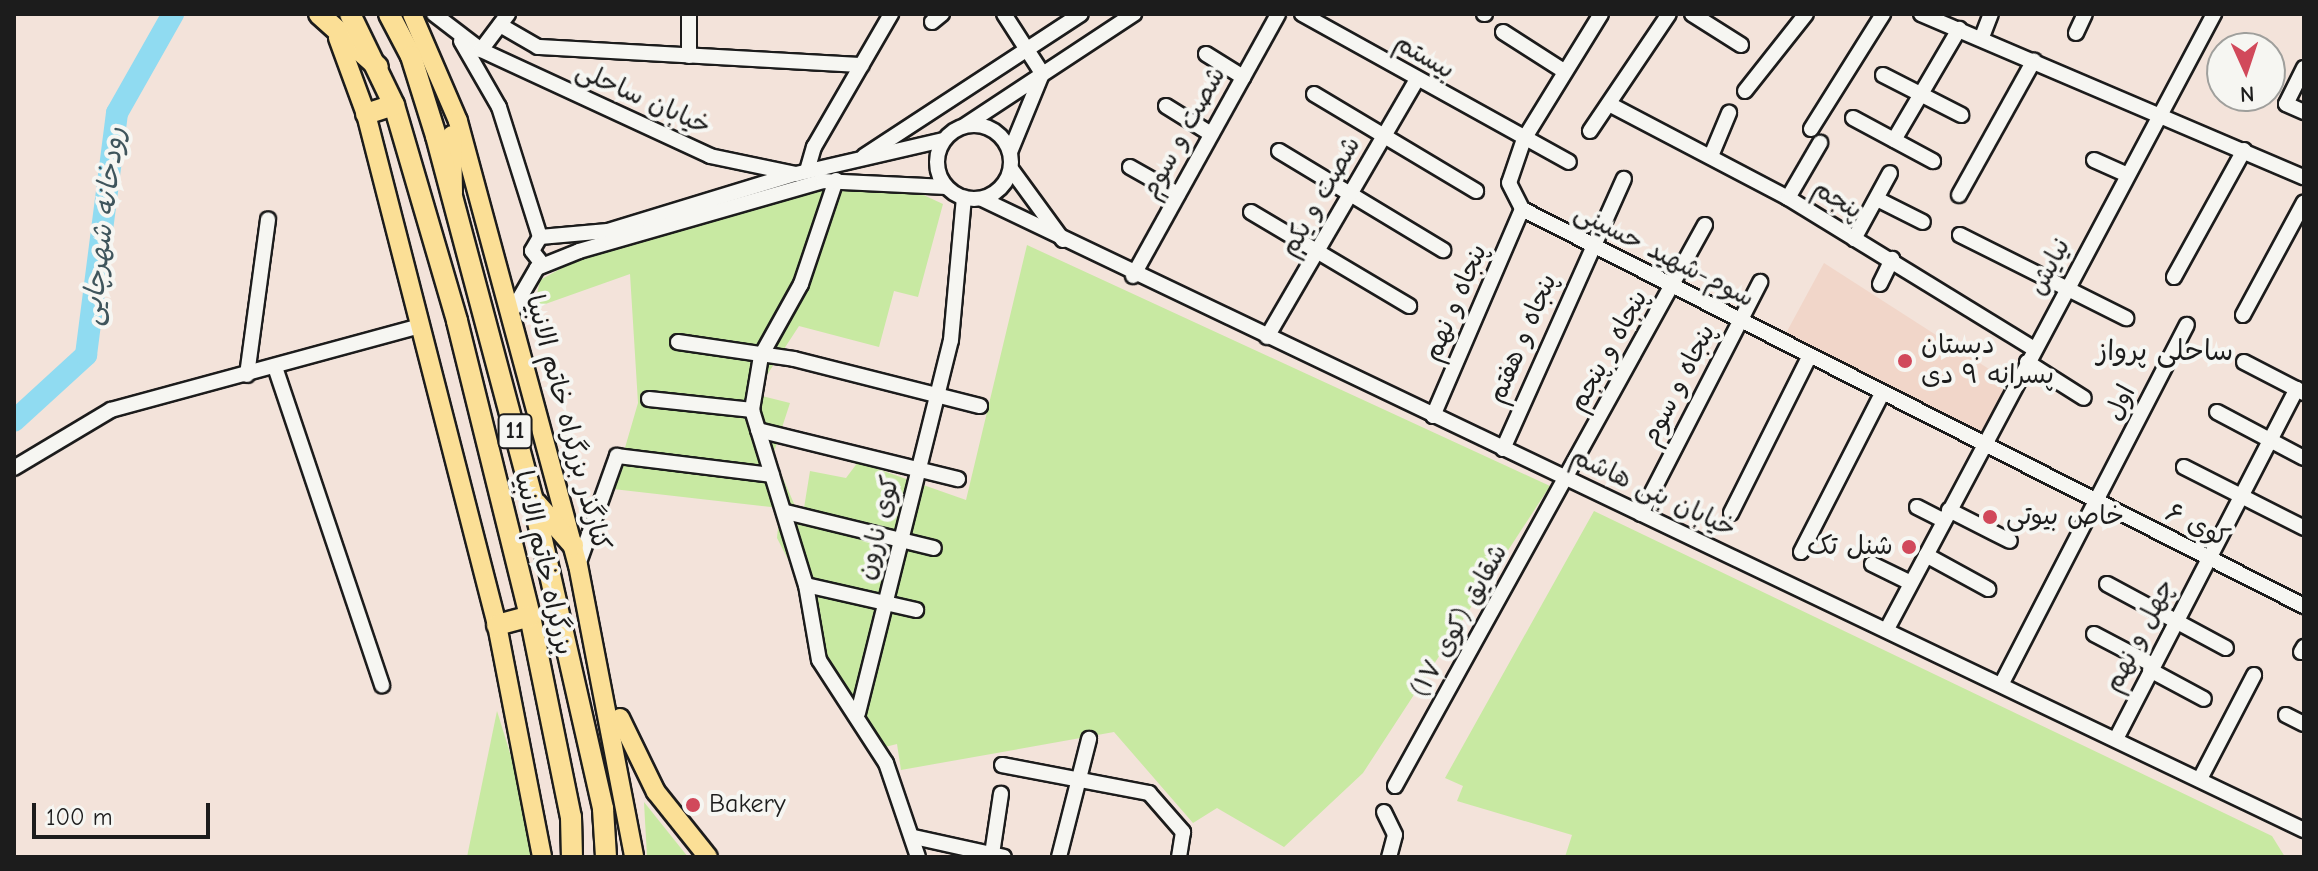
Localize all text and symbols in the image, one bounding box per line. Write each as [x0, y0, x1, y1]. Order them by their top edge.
street label: بیستم [1388, 27, 1460, 87]
north arrow [2206, 32, 2286, 112]
street label: خیابان ساحلی [571, 55, 715, 143]
street label: شصت و سوم [1135, 61, 1233, 205]
text: N [2239, 81, 2255, 107]
water label: رودخانه شهرچایی [74, 125, 132, 327]
street label: شصت و یکم [1274, 131, 1368, 263]
street label: پنجم [1807, 173, 1867, 227]
street label: سوم-شهید حسینی [1569, 197, 1759, 315]
street label: نیایش [2022, 233, 2078, 301]
street label: پنجاه و نهم [1417, 240, 1495, 366]
street label: پنجاه و هفتم [1482, 270, 1564, 408]
street label: پنجاه و پنجم [1563, 285, 1655, 417]
street label: کنارگذر بزرگراه خاتم الانبیا [518, 292, 616, 554]
street label: پنجاه و سوم [1635, 319, 1723, 451]
place label: دبستان پسرانه ۹ دی [1921, 330, 2054, 392]
district label: ساحلی پرواز [2097, 334, 2233, 368]
marker: دبستان پسرانه ۹ دی [1896, 352, 1914, 370]
street label: اول [2099, 380, 2143, 426]
road number: 11 [497, 411, 533, 451]
street label: خیابان بنی هاشم [1565, 441, 1741, 545]
street label: بزرگراه خاتم الانبیا [507, 468, 579, 658]
street label: کوی نارون [851, 473, 907, 583]
street label: کوی ۶ [2160, 497, 2234, 555]
place label: خاص بیوتی [2006, 501, 2124, 533]
marker: خاص بیوتی [1981, 508, 1999, 526]
place label: شنل تک [1807, 531, 1893, 563]
marker: شنل تک [1900, 538, 1918, 556]
street label: شقایق (کوی ۱۷) [1405, 539, 1515, 703]
street label: چهل و نهم [2098, 574, 2182, 698]
scale bar [36, 787, 214, 837]
place label: Bakery [709, 789, 786, 821]
marker: Bakery [684, 796, 702, 814]
text: 100 m [46, 803, 113, 831]

